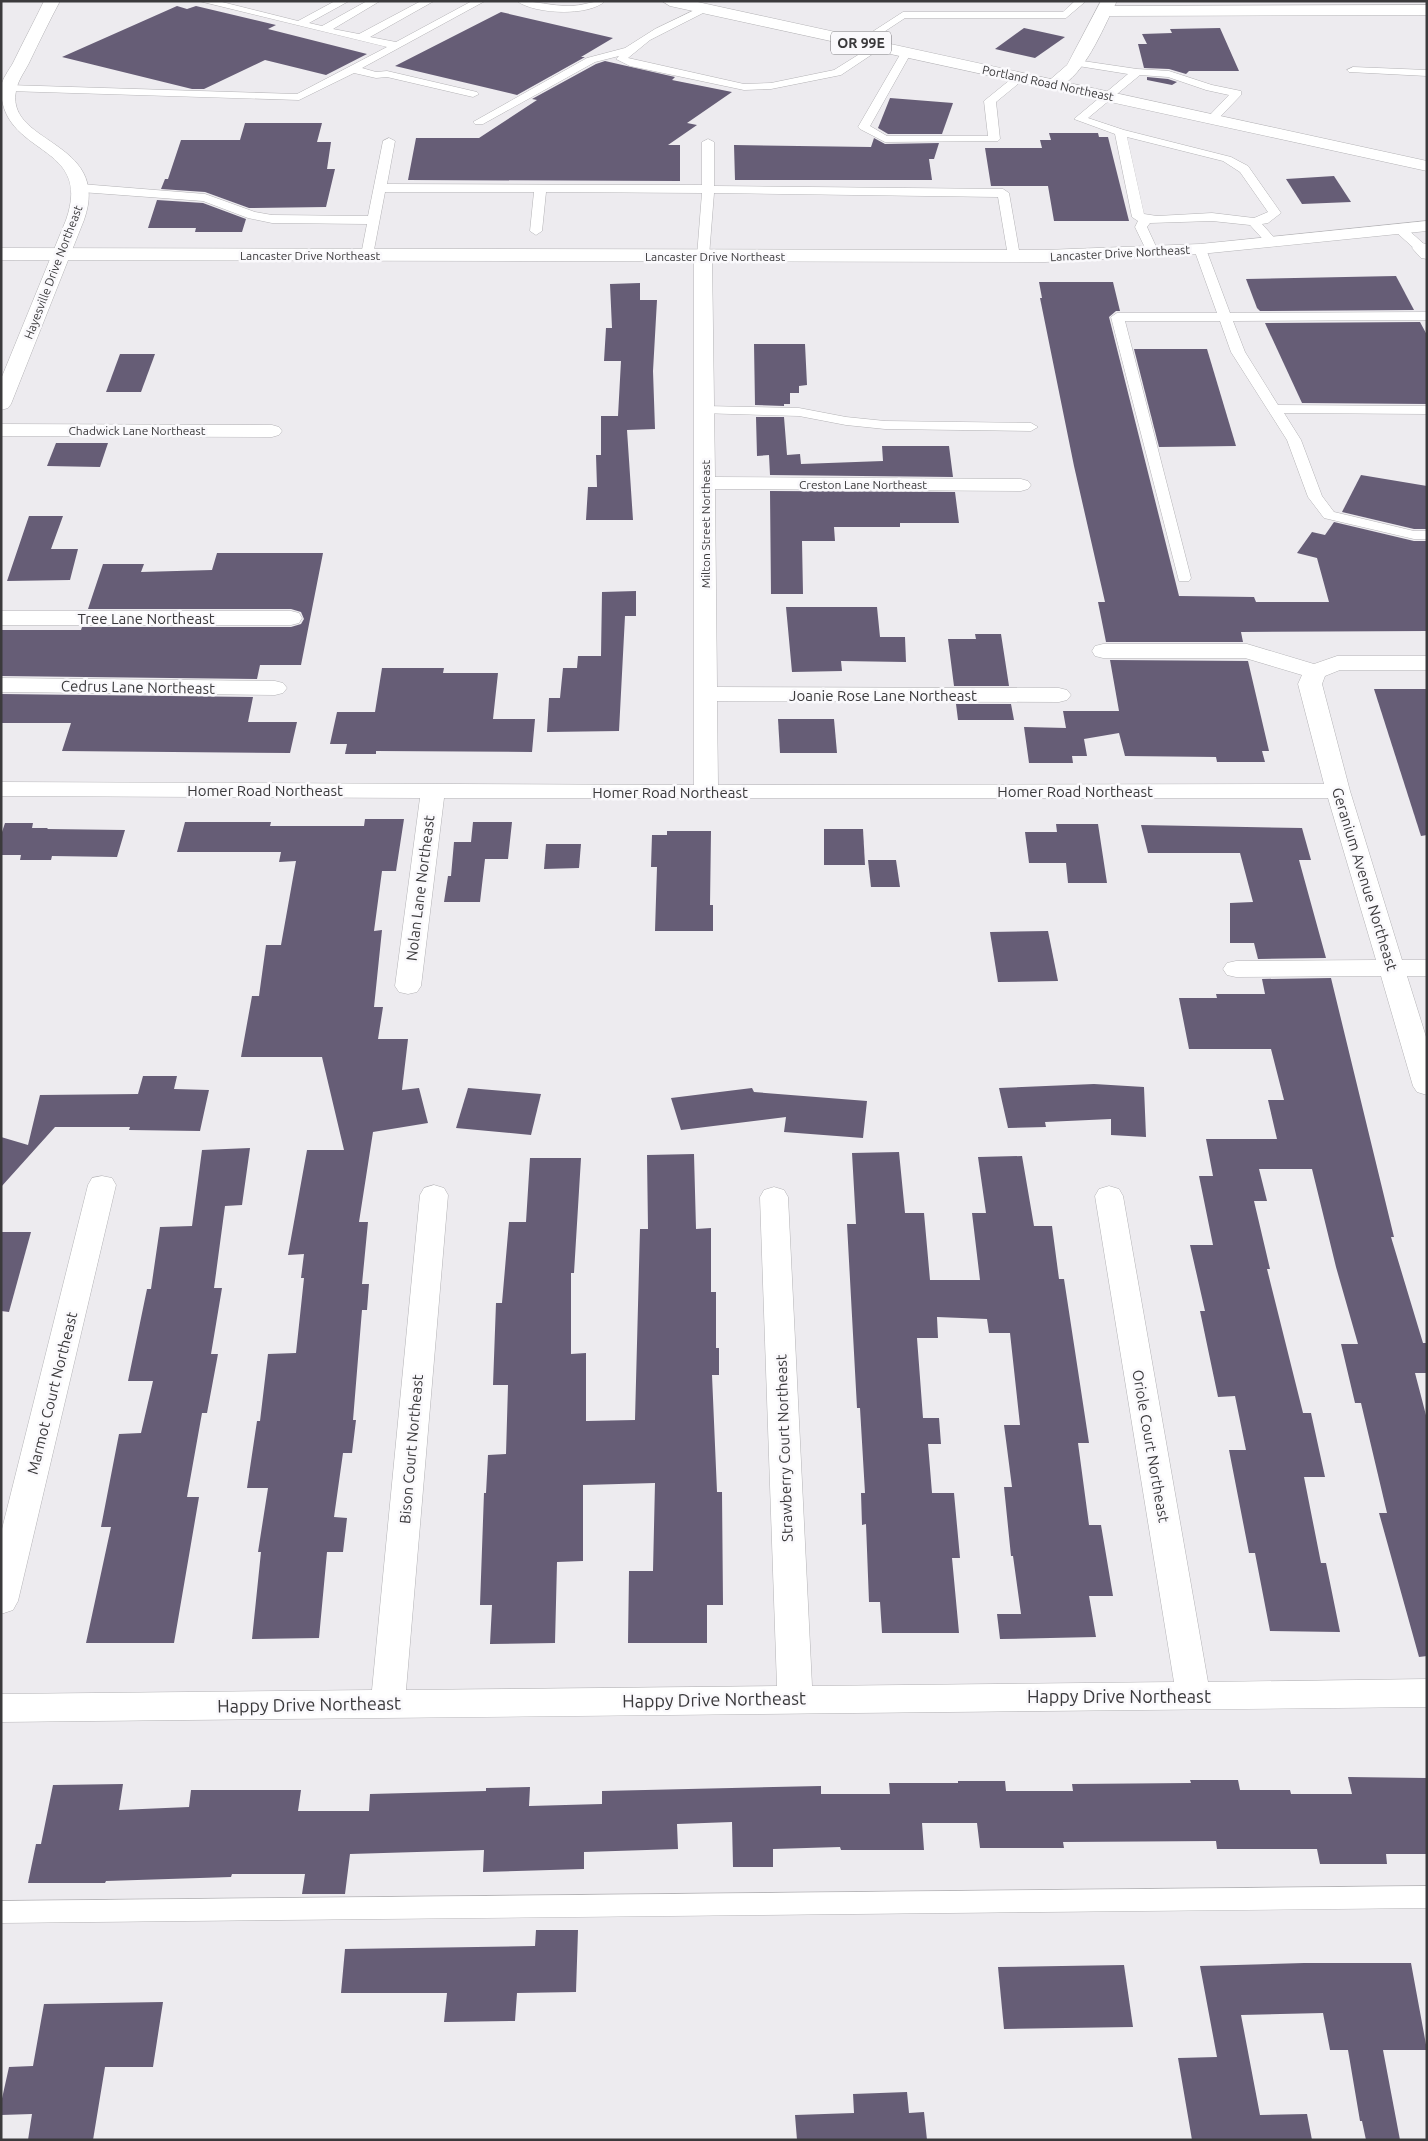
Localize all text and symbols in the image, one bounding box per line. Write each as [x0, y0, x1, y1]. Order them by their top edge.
road number: OR 99E [831, 32, 891, 54]
street label: Portland Road Northeast [981, 63, 1115, 103]
street label: Hayesville Drive Northeast [21, 203, 85, 341]
street label: Lancaster Drive Northeast [1050, 243, 1191, 263]
street label: Lancaster Drive Northeast [240, 249, 380, 262]
street label: Lancaster Drive Northeast [645, 250, 785, 263]
street label: Chadwick Lane Northeast [69, 424, 206, 437]
street label: Milton Street Northeast [699, 459, 712, 588]
street label: Creston Lane Northeast [799, 478, 927, 491]
street label: Tree Lane Northeast [77, 610, 215, 627]
street label: Cedrus Lane Northeast [61, 677, 215, 697]
street label: Joanie Rose Lane Northeast [789, 687, 977, 704]
street label: Homer Road Northeast [187, 782, 343, 799]
street label: Homer Road Northeast [997, 783, 1153, 800]
street label: Homer Road Northeast [592, 784, 748, 801]
street label: Geranium Avenue Northeast [1329, 785, 1401, 973]
street label: Nolan Lane Northeast [403, 814, 437, 962]
street label: Marmot Court Northeast [24, 1310, 80, 1476]
street label: Strawberry Court Northeast [772, 1354, 796, 1542]
street label: Oriole Court Northeast [1129, 1368, 1173, 1524]
street label: Bison Court Northeast [396, 1373, 426, 1524]
street label: Happy Drive Northeast [1027, 1686, 1211, 1706]
street label: Happy Drive Northeast [622, 1687, 806, 1711]
street label: Happy Drive Northeast [217, 1692, 401, 1716]

